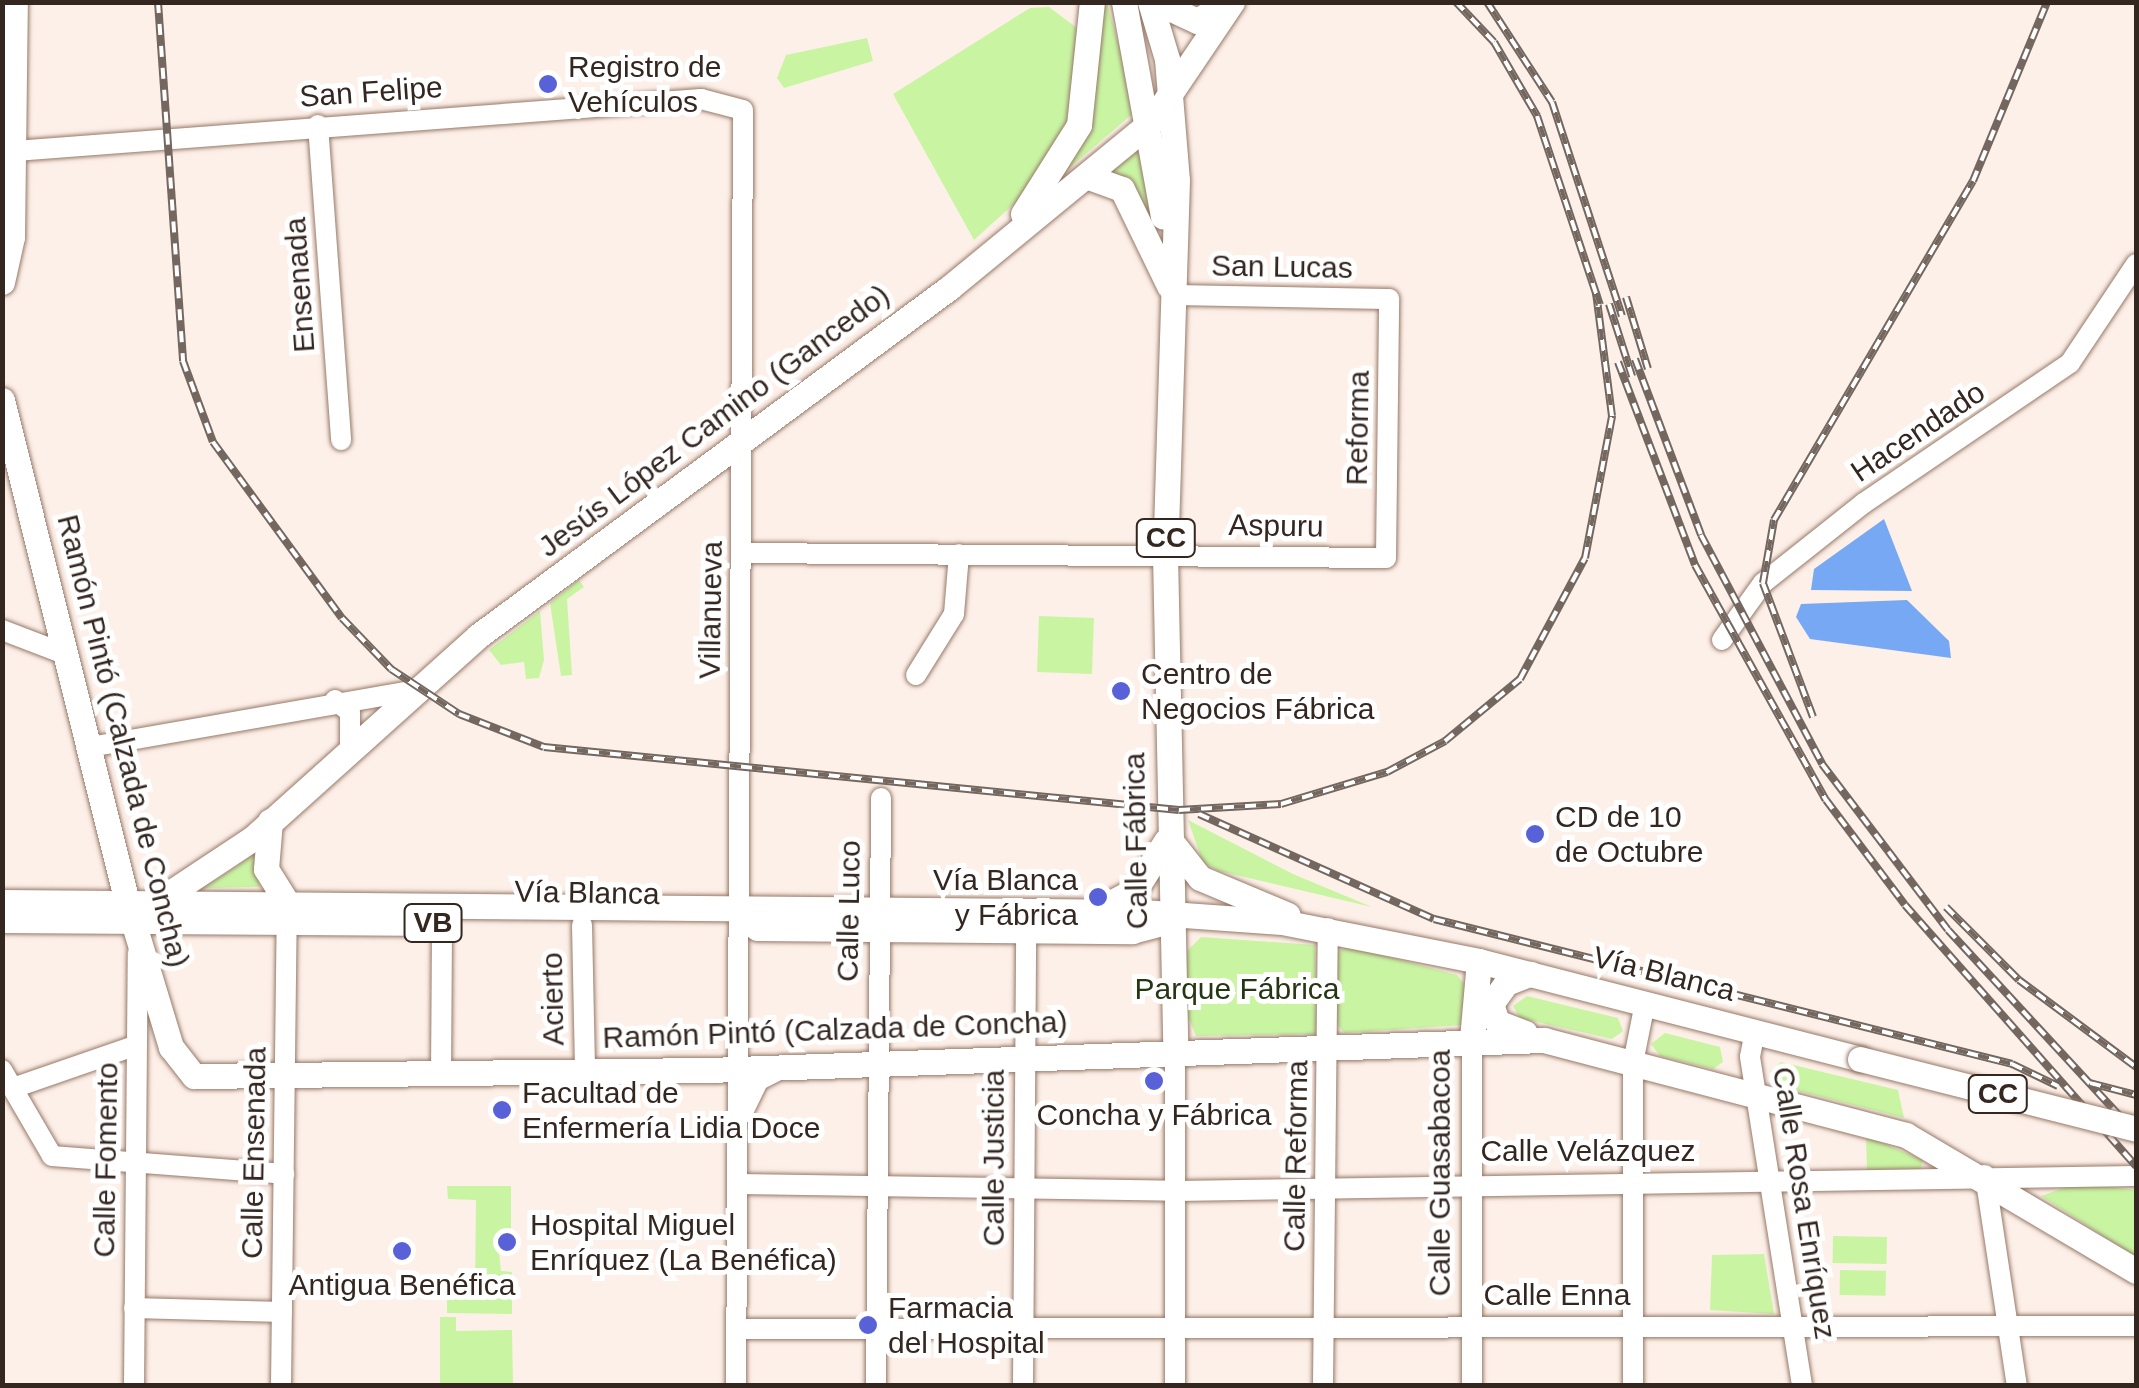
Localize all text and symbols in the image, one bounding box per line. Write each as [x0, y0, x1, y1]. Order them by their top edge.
place label: Registro de Vehículos [568, 49, 721, 120]
street label: San Felipe [298, 69, 444, 115]
marker: Registro de Vehículos [537, 73, 559, 95]
street label: Ensenada [277, 216, 323, 354]
street label: San Lucas [1211, 248, 1353, 286]
street label: Jesús López Camino (Gancedo) [531, 277, 897, 565]
street label: Reforma [1339, 370, 1377, 486]
street label: Hacendado [1844, 374, 1992, 490]
street label: Aspuru [1228, 507, 1324, 545]
street label: Ramón Pintó (Calzada de Concha) [49, 511, 197, 971]
road number: CC [1134, 515, 1198, 561]
street label: Villanueva [692, 541, 730, 679]
place label: Centro de Negocios Fábrica [1141, 656, 1374, 726]
marker: Centro de Negocios Fábrica [1110, 680, 1132, 702]
street label: Calle Fábrica [1116, 752, 1156, 930]
place label: CD de 10 de Octubre [1555, 799, 1703, 870]
marker: CD de 10 de Octubre [1524, 823, 1546, 845]
street label: Calle Luco [830, 840, 868, 982]
place label: Vía Blanca y Fábrica [933, 862, 1078, 932]
street label: Vía Blanca [514, 874, 660, 912]
marker: Vía Blanca y Fábrica [1087, 886, 1109, 908]
road number: VB [403, 900, 463, 946]
street label: Vía Blanca [1589, 939, 1739, 1009]
street label: Acierto [534, 952, 572, 1046]
park label: Parque Fábrica [1134, 971, 1340, 1007]
street label: Ramón Pintó (Calzada de Concha) [602, 1004, 1068, 1056]
street label: Calle Ensenada [234, 1047, 274, 1259]
street label: Calle Guasabacoa [1422, 1050, 1458, 1296]
street label: Calle Reforma [1276, 1060, 1316, 1252]
street label: Calle Fomento [86, 1062, 126, 1258]
street label: Calle Rosa Enríquez [1765, 1064, 1843, 1342]
street label: Calle Justicia [976, 1070, 1012, 1246]
marker: Concha y Fábrica [1143, 1070, 1165, 1092]
road number: CC [1966, 1071, 2030, 1117]
place label: Facultad de Enfermería Lidia Doce [522, 1075, 820, 1146]
place label: Concha y Fábrica [1036, 1097, 1272, 1133]
marker: Facultad de Enfermería Lidia Doce [491, 1099, 513, 1121]
street label: Calle Velázquez [1480, 1133, 1696, 1169]
place label: Hospital Miguel Enríquez (La Benéfica) [530, 1207, 837, 1278]
marker: Hospital Miguel Enríquez (La Benéfica) [494, 1229, 520, 1255]
marker: Antigua Benéfica [391, 1240, 413, 1262]
place label: Antigua Benéfica [289, 1267, 515, 1303]
street label: Calle Enna [1484, 1277, 1630, 1313]
place label: Farmacia del Hospital [888, 1290, 1045, 1360]
marker: Farmacia del Hospital [857, 1314, 879, 1336]

